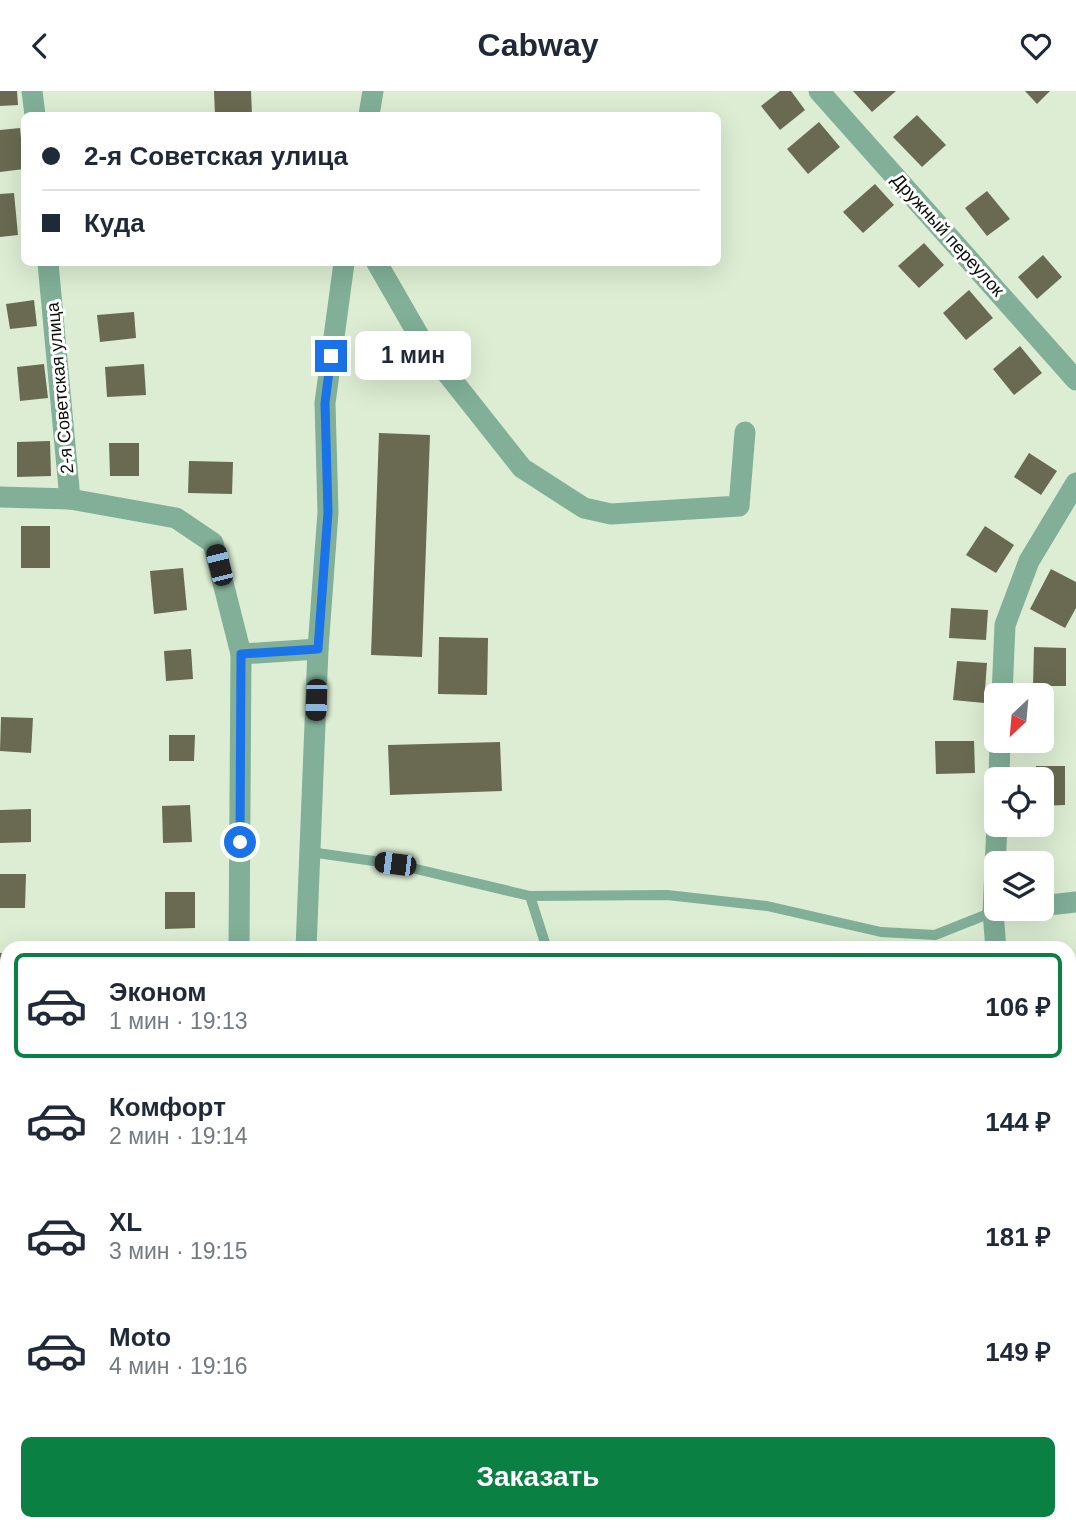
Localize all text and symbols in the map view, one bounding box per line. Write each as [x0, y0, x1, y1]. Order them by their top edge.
icon: back [21, 27, 59, 65]
text: Cabway [478, 27, 598, 63]
icon: heart [1017, 27, 1055, 65]
text: 2-я Советская улица [84, 141, 348, 171]
street label: Дружный переулок [888, 170, 1008, 300]
text: Куда [84, 208, 145, 238]
street label: 2-я Советская улица [42, 300, 77, 475]
callout: 1 мин [356, 331, 471, 381]
route end [315, 340, 347, 372]
text: 1 мин [381, 342, 445, 368]
car [204, 542, 235, 588]
car [305, 679, 328, 721]
north arrow [984, 683, 1054, 753]
map controls [984, 683, 1054, 921]
button: locate [984, 767, 1054, 837]
route start [224, 826, 256, 858]
car [373, 851, 418, 877]
button: layers [984, 851, 1054, 921]
icon: car [25, 974, 88, 1037]
text: Эконом [109, 977, 207, 1007]
text: 106 ₽ [985, 992, 1051, 1022]
text: 1 мин · 19:13 [109, 1008, 248, 1034]
icon: car [25, 1089, 88, 1152]
text: Комфорт [109, 1092, 226, 1122]
text: 144 ₽ [985, 1107, 1051, 1137]
text: 2 мин · 19:14 [109, 1123, 248, 1149]
icon: car [25, 1204, 88, 1267]
text: XL [109, 1207, 142, 1237]
text: 181 ₽ [985, 1222, 1051, 1252]
text: 3 мин · 19:15 [109, 1238, 248, 1264]
icon: car [25, 1319, 88, 1382]
text: Moto [109, 1322, 171, 1352]
text: 149 ₽ [985, 1337, 1051, 1367]
text: 4 мин · 19:16 [109, 1353, 248, 1379]
button: Заказать [21, 1437, 1055, 1517]

